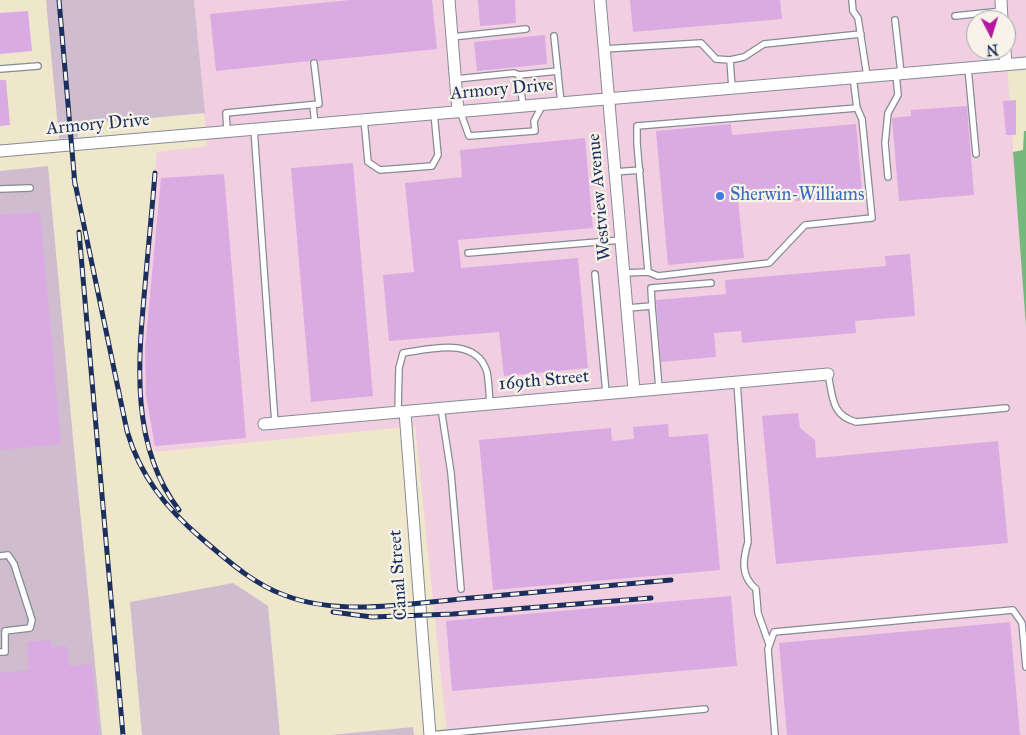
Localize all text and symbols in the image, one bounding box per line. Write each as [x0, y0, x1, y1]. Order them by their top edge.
north arrow [966, 10, 1016, 60]
text: N [986, 40, 999, 58]
street label: Armory Drive [449, 75, 555, 105]
street label: Armory Drive [45, 110, 151, 140]
street label: Westview Avenue [584, 133, 616, 261]
place label: Sherwin-Williams [730, 185, 865, 207]
marker: Sherwin-Williams [714, 190, 726, 202]
street label: 169th Street [498, 366, 590, 396]
street label: Canal Street [385, 529, 413, 621]

